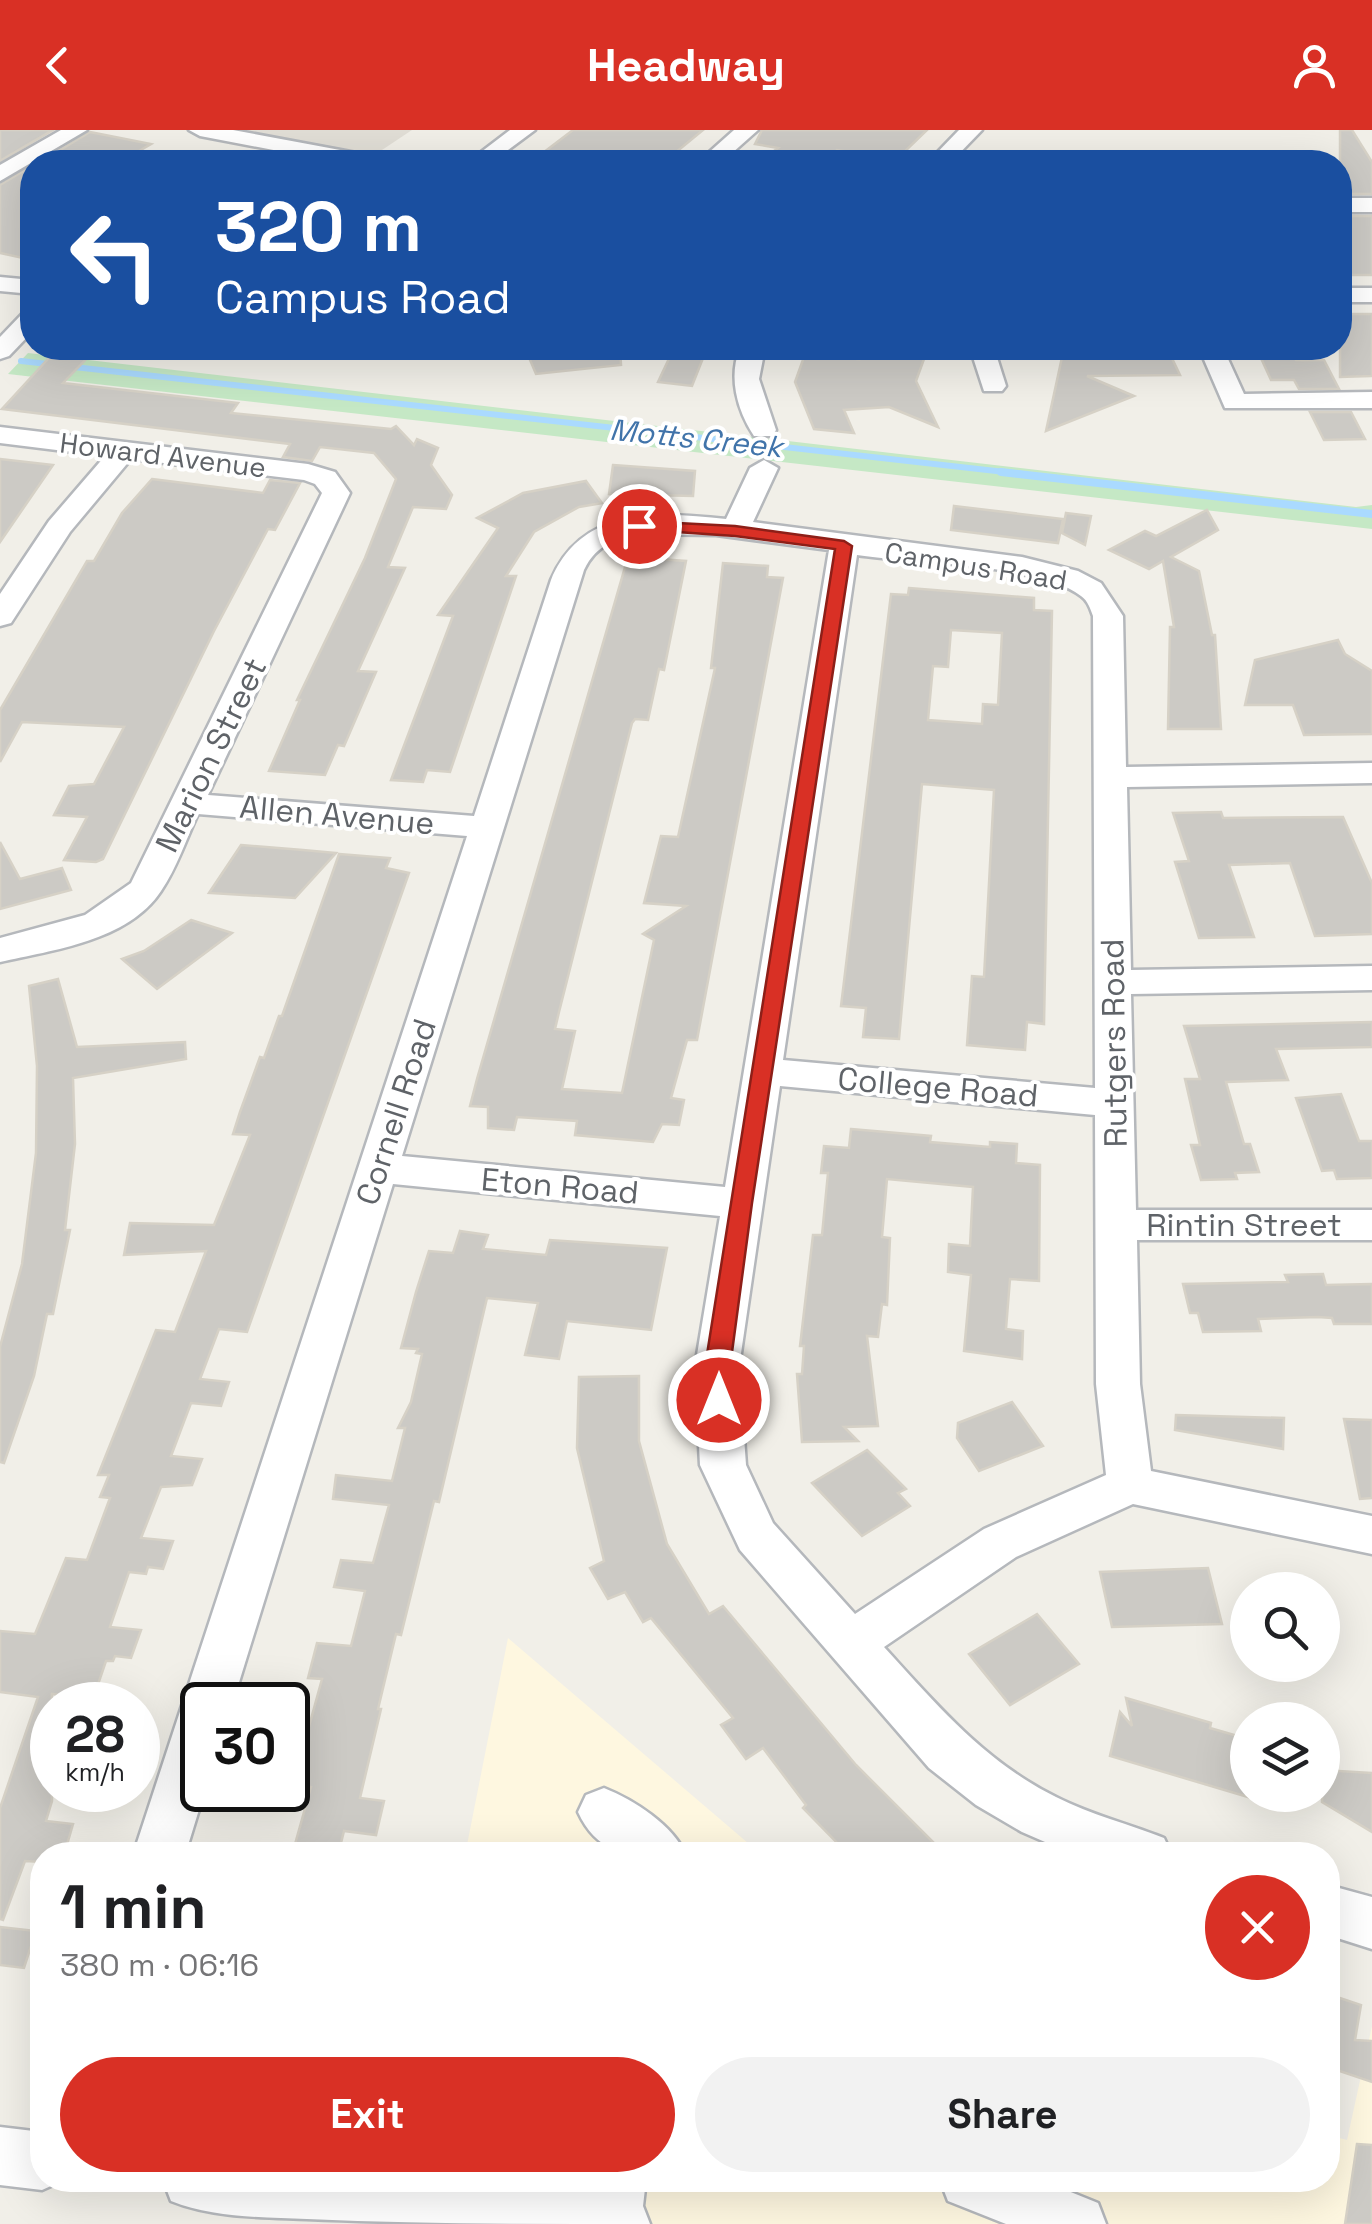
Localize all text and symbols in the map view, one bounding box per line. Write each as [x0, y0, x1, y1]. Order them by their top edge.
text: Headway [587, 37, 785, 94]
icon: back [30, 38, 85, 93]
icon: person [1287, 38, 1342, 93]
text: 320 m [215, 182, 422, 271]
icon: left [50, 190, 180, 320]
text: Campus Road [215, 269, 511, 326]
water label: Motts Creek [608, 410, 787, 467]
street label: Howard Avenue [58, 424, 268, 486]
pin [597, 484, 682, 569]
icon: arrive [612, 499, 667, 554]
street label: Campus Road [882, 534, 1070, 598]
street label: Marion Street [147, 651, 275, 859]
street label: Allen Avenue [238, 787, 436, 843]
street label: Rutgers Road [1092, 938, 1136, 1148]
street label: Cornell Road [347, 1014, 445, 1210]
street label: College Road [836, 1058, 1040, 1116]
street label: Eton Road [479, 1159, 641, 1213]
street label: Rintin Street [1146, 1205, 1342, 1245]
position arrow [667, 1348, 771, 1452]
map controls [1230, 1572, 1340, 1812]
button: search [1230, 1572, 1340, 1682]
speed limit sign: 30 [180, 1682, 310, 1812]
button: layers [1230, 1702, 1340, 1812]
text: 28 [65, 1703, 125, 1767]
text: km/h [65, 1756, 125, 1788]
text: 1 min [60, 1869, 207, 1946]
button: close [1205, 1875, 1310, 1980]
text: 380 m · 06:16 [60, 1945, 259, 1985]
button: Exit [60, 2057, 675, 2172]
button: Share [695, 2057, 1310, 2172]

